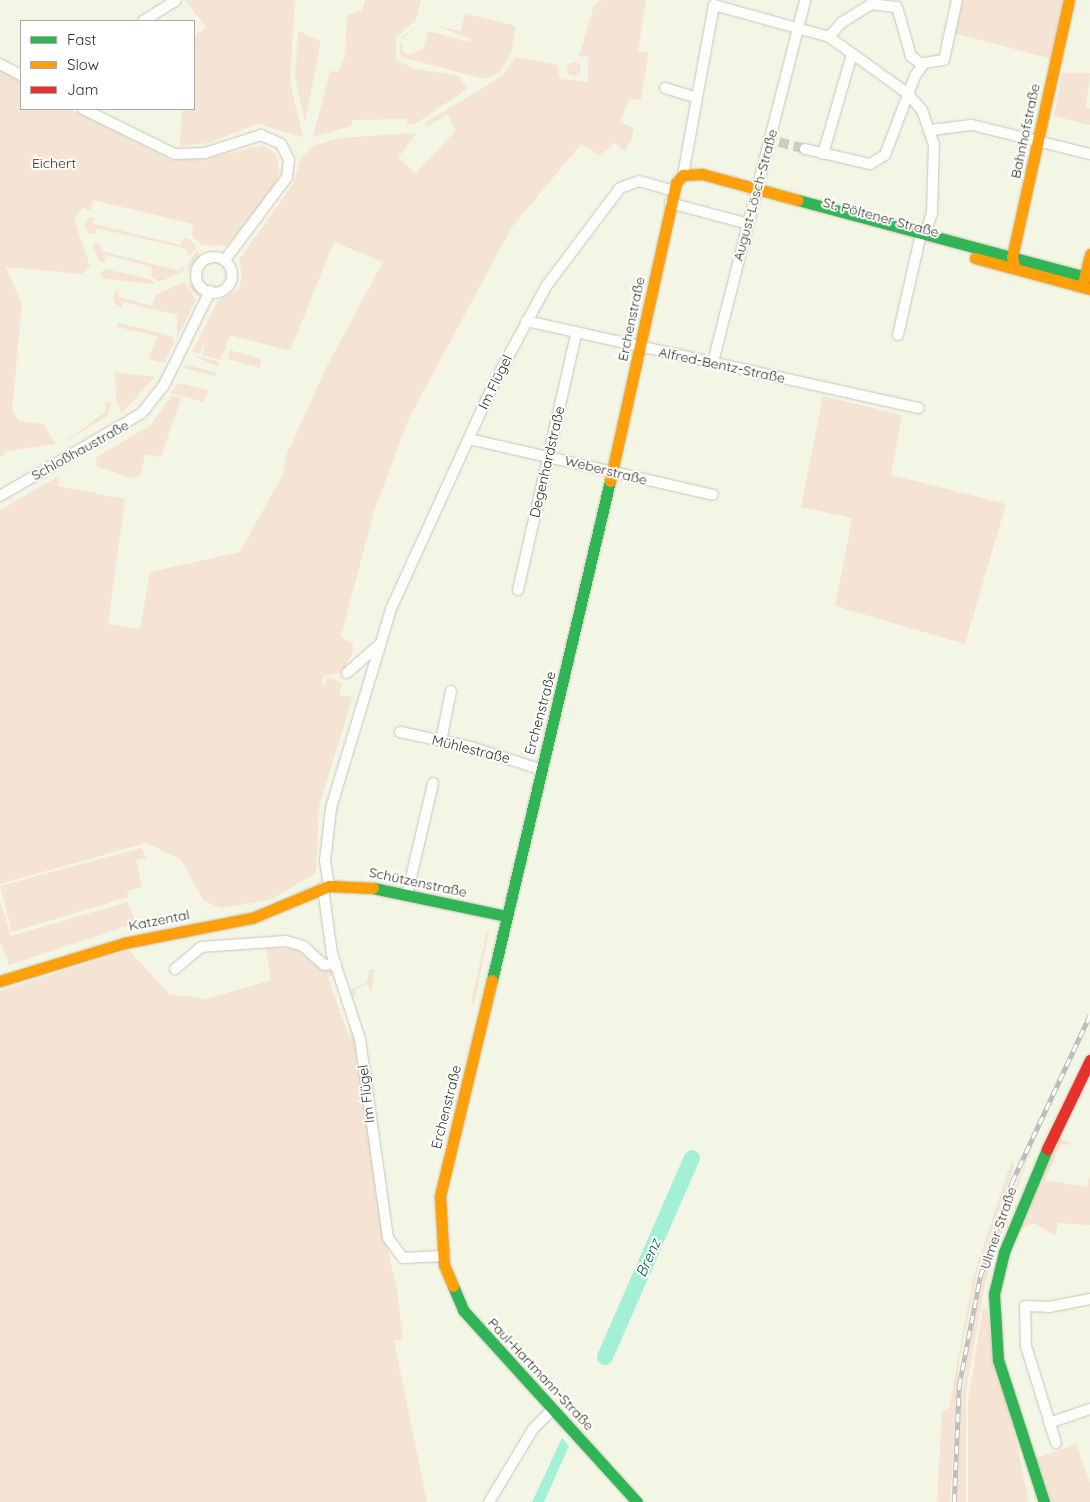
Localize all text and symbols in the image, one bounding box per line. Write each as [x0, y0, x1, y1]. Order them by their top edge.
legend [20, 20, 195, 110]
text: Fast [67, 30, 96, 49]
text: Slow [67, 55, 99, 74]
text: Jam [67, 80, 98, 99]
street label: Bahnhofstraße [1007, 82, 1043, 180]
street label: August-Lösch-Straße [729, 127, 781, 263]
park label: Eichert [32, 155, 76, 171]
street label: St. Pöltener Straße [821, 193, 941, 241]
street label: Erchenstraße [614, 275, 648, 363]
street label: Alfred-Bentz-Straße [657, 343, 787, 387]
street label: Im Flügel [475, 352, 515, 412]
street label: Degenhardstraße [526, 405, 568, 519]
street label: Schloßhaustraße [28, 416, 132, 484]
street label: Weberstraße [563, 452, 649, 488]
street label: Erchenstraße [521, 669, 559, 757]
street label: Mühlestraße [430, 731, 512, 767]
street label: Schützenstraße [367, 863, 469, 901]
street label: Katzental [127, 906, 191, 934]
street label: Erchenstraße [427, 1063, 465, 1151]
street label: Im Flügel [354, 1064, 378, 1124]
street label: Ulmer Straße [976, 1185, 1020, 1271]
water label: Brenz [632, 1236, 664, 1280]
street label: Paul-Hartmann-Straße [485, 1314, 597, 1434]

